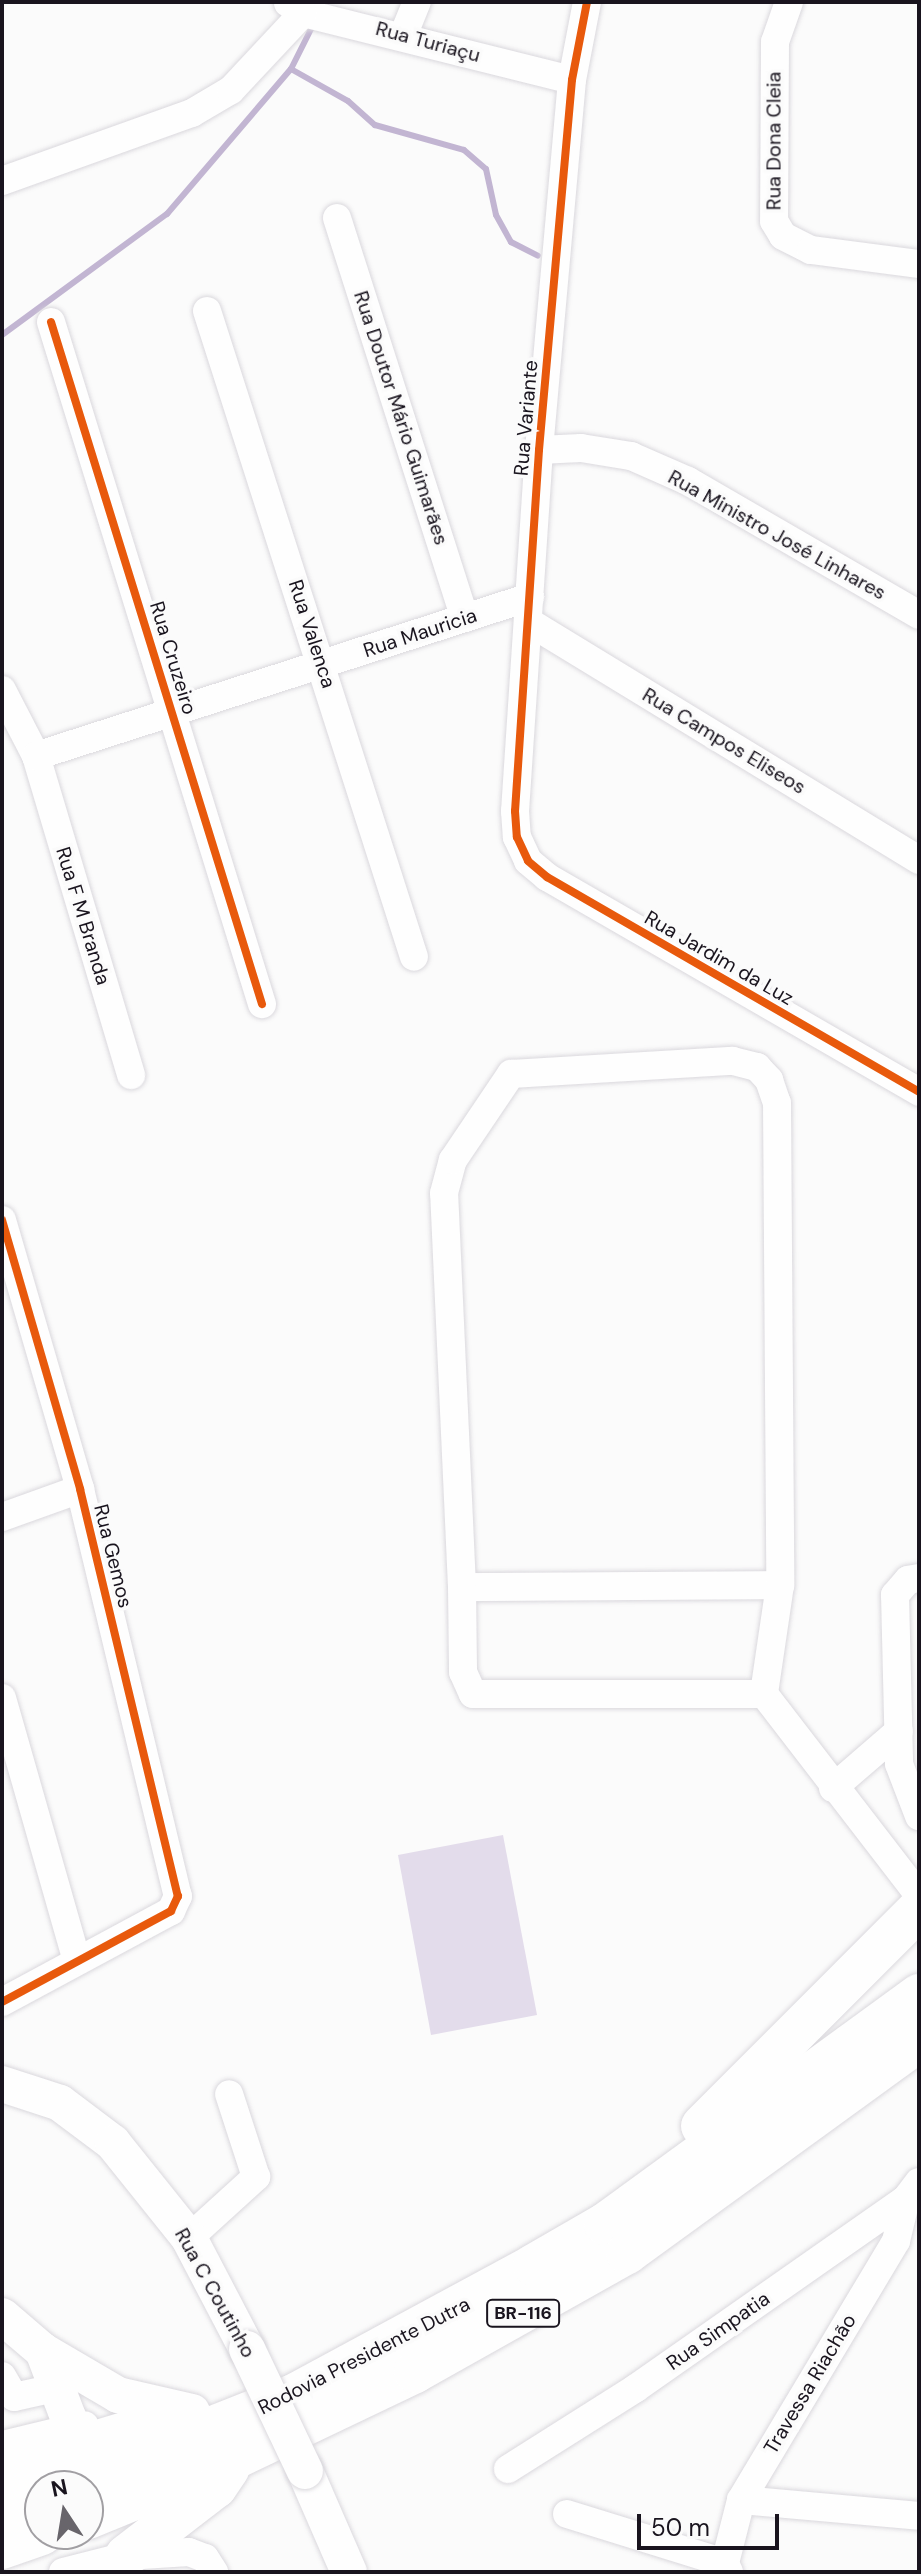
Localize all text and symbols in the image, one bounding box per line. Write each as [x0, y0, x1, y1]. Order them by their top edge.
street label: Rua Turiaçu [373, 17, 483, 67]
street label: Rua Dona Cleia [762, 72, 786, 210]
street label: Rua Doutor Mário Guimarães [349, 288, 453, 548]
street label: Rua Variante [509, 359, 543, 477]
street label: Rua Ministro José Linhares [664, 465, 890, 605]
street label: Rua Valenca [283, 577, 341, 691]
street label: Rua Cruzeiro [144, 599, 202, 717]
street label: Rua Mauricia [360, 603, 480, 663]
street label: Rua Campos Eliseos [638, 683, 810, 799]
street label: Rua F M Branda [51, 844, 115, 988]
street label: Rua Jardim da Luz [640, 906, 798, 1010]
street label: Rua Gemos [89, 1502, 137, 1610]
street label: Rua C Coutinho [170, 2224, 260, 2362]
street label: Rua Simpatia [662, 2287, 774, 2375]
street label: Rodovia Presidente Dutra [254, 2292, 474, 2420]
road number: BR-116 [485, 2299, 561, 2327]
street label: Travessa Riachão [759, 2310, 861, 2458]
north arrow [24, 2470, 104, 2550]
text: N [48, 2472, 70, 2504]
scale bar [641, 2498, 783, 2548]
text: 50 m [651, 2512, 710, 2543]

